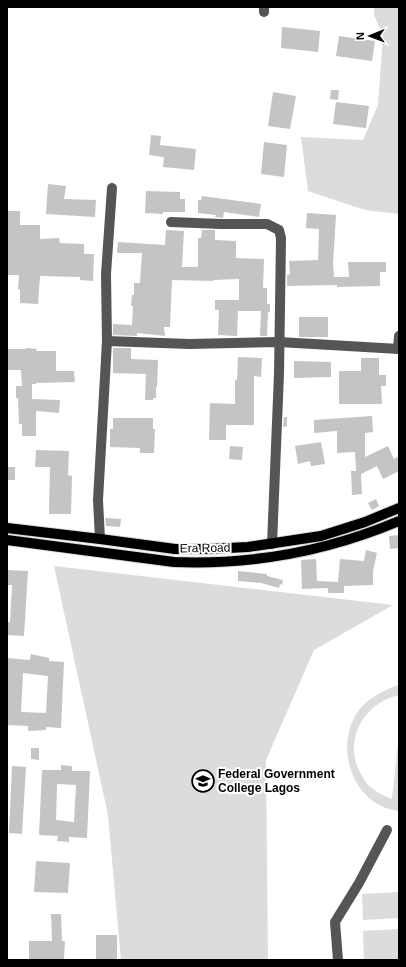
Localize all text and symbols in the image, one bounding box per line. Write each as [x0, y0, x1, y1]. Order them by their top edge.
north arrow [350, 16, 390, 56]
text: N [354, 32, 366, 40]
street label: Era Road [180, 541, 230, 555]
place label: Federal Government College Lagos [218, 767, 335, 795]
school or university icon: Federal Government College Lagos [190, 768, 216, 794]

